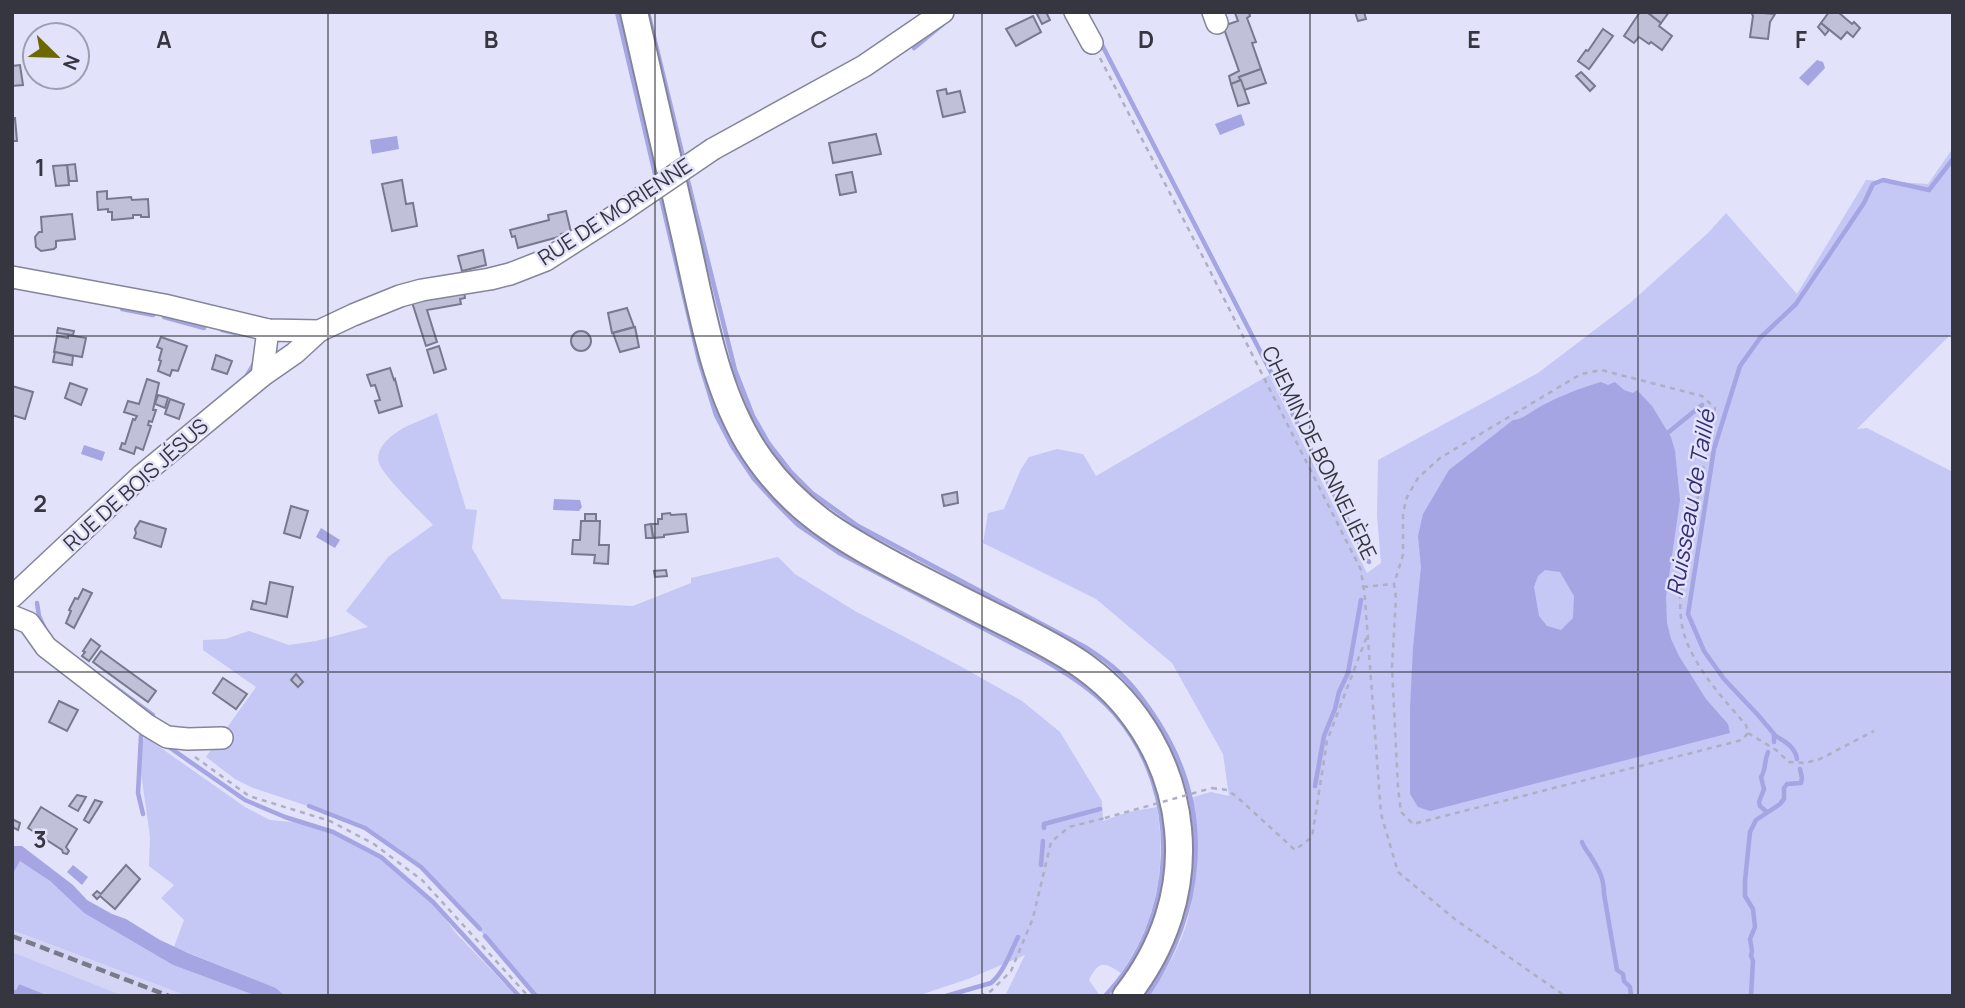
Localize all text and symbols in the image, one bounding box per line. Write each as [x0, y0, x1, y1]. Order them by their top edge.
north arrow [21, 21, 91, 91]
text: A [156, 23, 172, 55]
text: B [484, 23, 498, 55]
text: C [811, 23, 828, 55]
text: D [1138, 23, 1154, 55]
text: E [1467, 23, 1481, 55]
text: F [1795, 23, 1807, 55]
text: N [57, 51, 86, 74]
text: 1 [35, 151, 45, 183]
street label: RUE DE MORIENNE [532, 151, 697, 271]
street label: CHEMIN DE BONNELIÈRE [1256, 341, 1384, 564]
water label: Ruisseau de Taillé [1658, 406, 1722, 598]
street label: RUE DE BOIS JÉSUS [57, 412, 214, 557]
text: 2 [33, 487, 47, 519]
text: 3 [33, 823, 47, 855]

